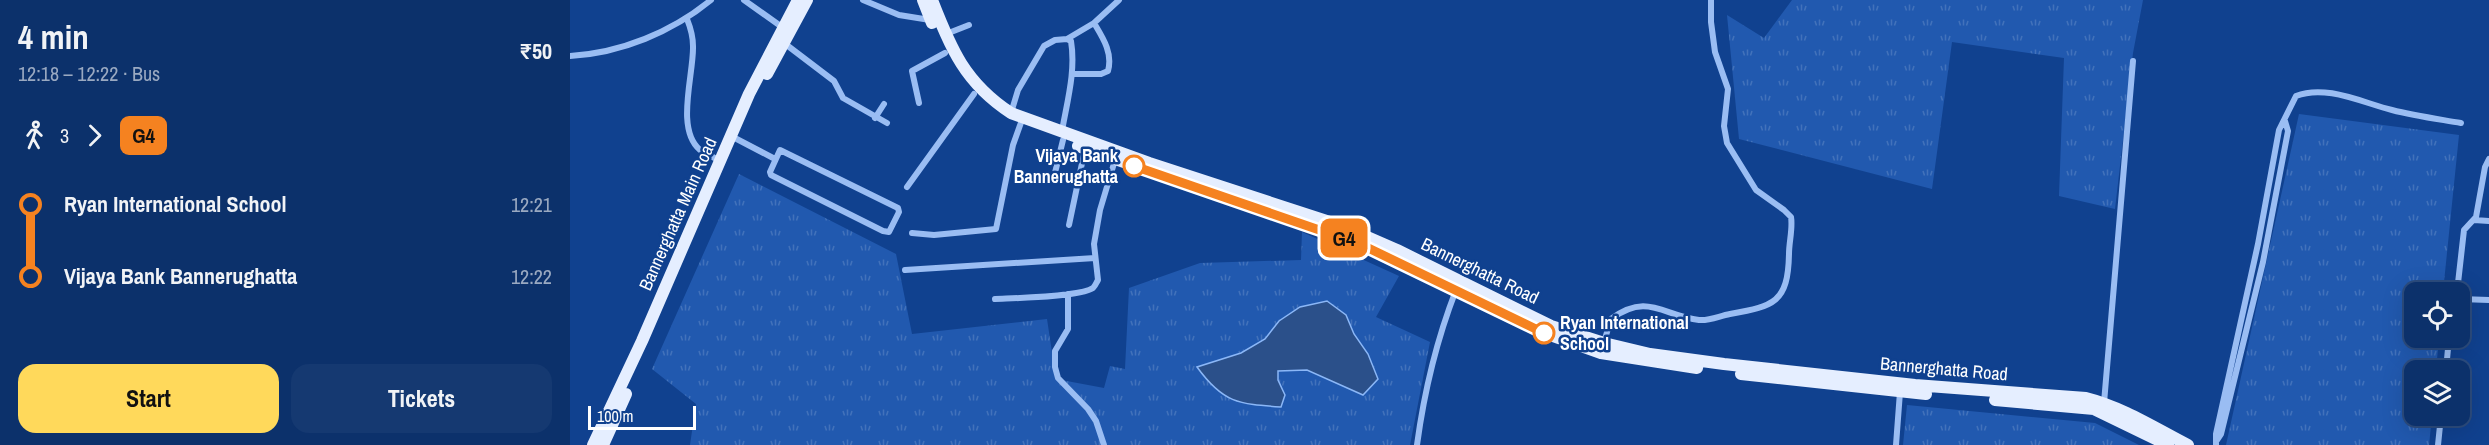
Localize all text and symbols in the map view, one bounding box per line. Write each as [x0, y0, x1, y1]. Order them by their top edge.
text: 4 min [18, 15, 89, 59]
text: ₹50 [519, 36, 552, 66]
text: 12:18 – 12:22 · Bus [18, 60, 160, 87]
icon: walk [18, 119, 51, 152]
icon: forward [78, 119, 111, 152]
text: G4 [132, 121, 155, 150]
text: 3 [60, 122, 69, 149]
street label: Bannerghatta Main Road [633, 133, 723, 294]
place label: Vijaya Bank Bannerughatta [1014, 143, 1119, 189]
marker: Vijaya Bank Bannerughatta [1123, 155, 1145, 177]
text: Ryan International School [64, 189, 287, 219]
text: 12:21 [511, 191, 552, 218]
line badge: G4 [1317, 218, 1371, 258]
text: G4 [1333, 224, 1355, 253]
street label: Bannerghatta Road [1417, 231, 1543, 310]
text: Vijaya Bank Bannerughatta [64, 261, 297, 291]
text: 12:22 [511, 263, 552, 290]
map controls [2404, 282, 2470, 426]
button: locate [2404, 282, 2470, 348]
place label: Ryan International School [1560, 310, 1689, 356]
marker: Ryan International School [1533, 322, 1555, 344]
street label: Bannerghatta Road [1879, 350, 2009, 387]
button: layers [2404, 360, 2470, 426]
button: Start [18, 364, 279, 433]
button: Tickets [291, 364, 552, 433]
scale bar [588, 403, 696, 430]
text: 100 m [597, 405, 633, 427]

